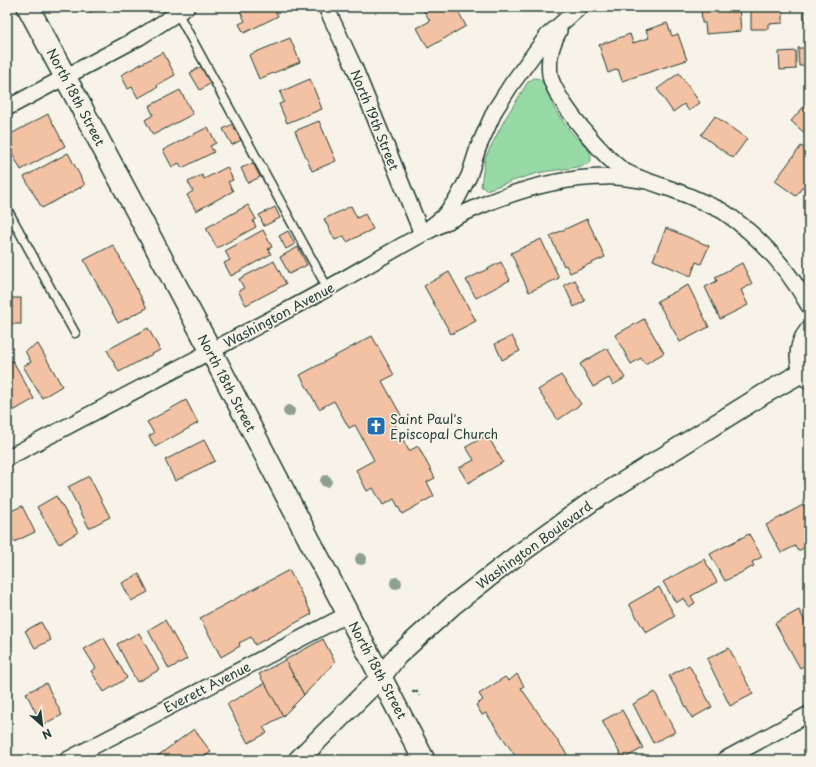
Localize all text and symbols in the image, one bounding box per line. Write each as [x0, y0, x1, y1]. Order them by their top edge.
street label: North 18th Street [43, 45, 110, 149]
street label: North 19th Street [347, 67, 404, 173]
street label: Washington Avenue [220, 277, 337, 352]
street label: North 18th Street [194, 331, 261, 435]
place label: Saint Paul's Episcopal Church [390, 409, 498, 443]
church icon: Saint Paul's Episcopal Church [365, 415, 387, 437]
street label: Washington Boulevard [472, 496, 596, 593]
street label: North 18th Street [345, 618, 412, 722]
street label: Everett Avenue [160, 656, 253, 717]
north arrow [22, 705, 62, 745]
text: N [39, 725, 55, 744]

